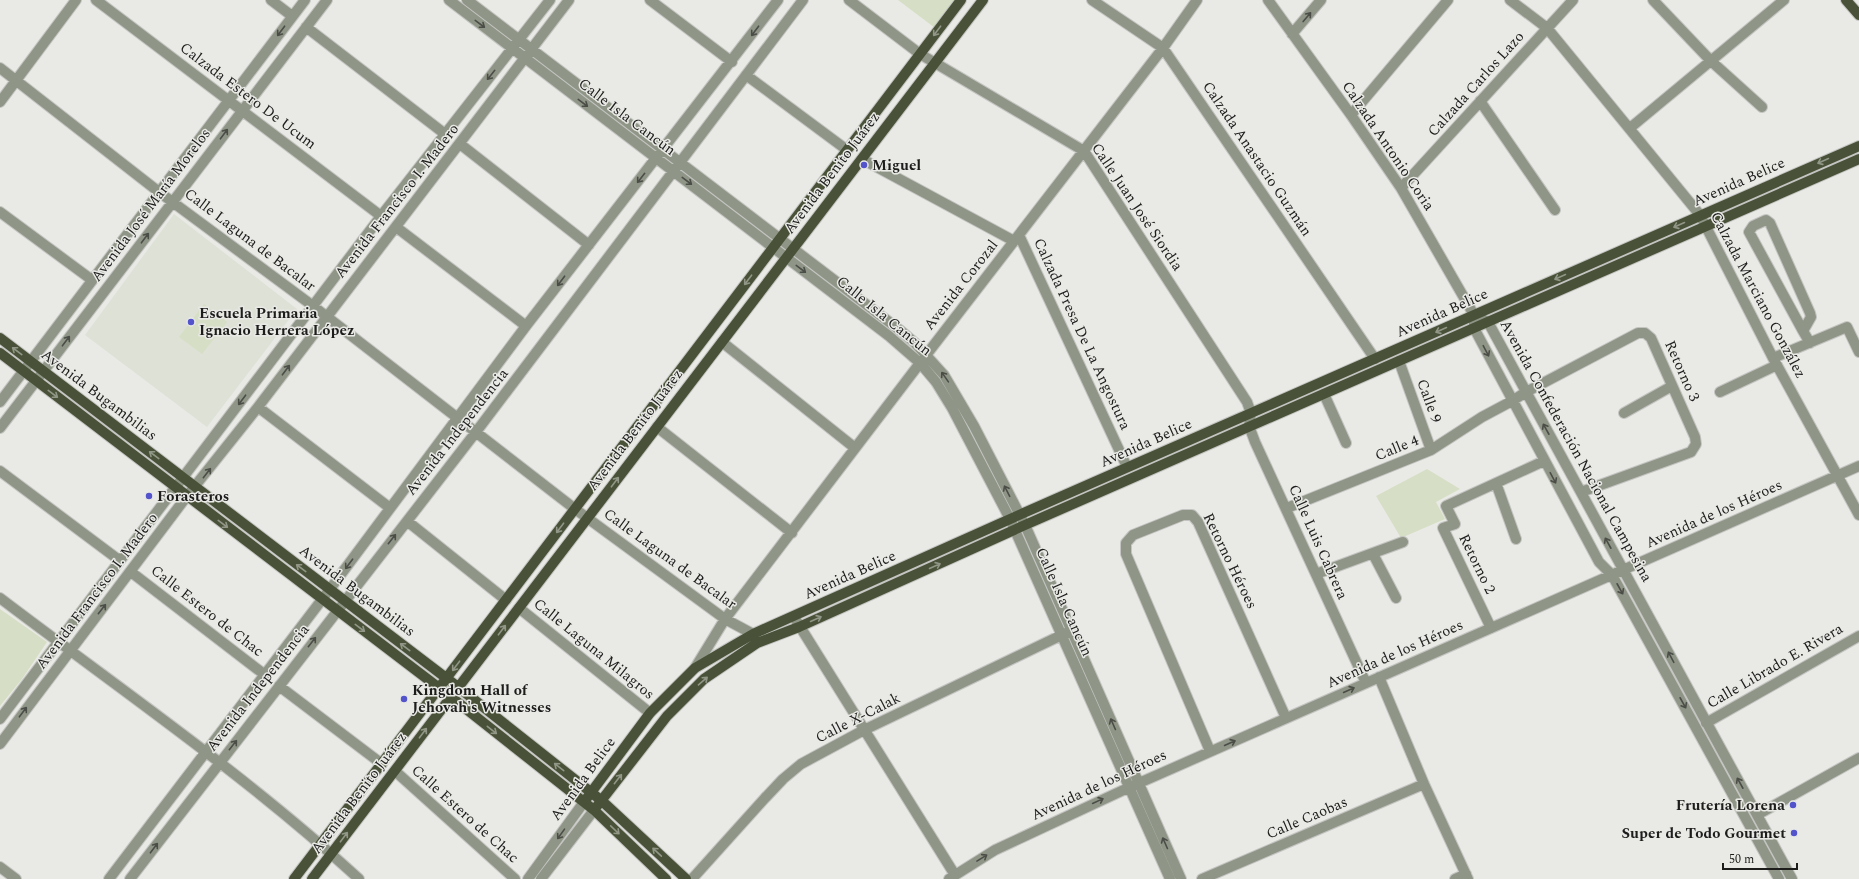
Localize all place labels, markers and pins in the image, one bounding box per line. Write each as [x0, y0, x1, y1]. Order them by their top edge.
place label: Miguel [872, 154, 921, 177]
marker: Miguel [859, 160, 869, 170]
place label: Escuela Primaria Ignacio Herrera López [199, 302, 354, 342]
marker: Escuela Primaria Ignacio Herrera López [186, 317, 196, 327]
place label: Forasteros [157, 485, 229, 508]
marker: Forasteros [144, 491, 154, 501]
place label: Kingdom Hall of Jehovah's Witnesses [412, 679, 551, 719]
marker: Kingdom Hall of Jehovah's Witnesses [399, 694, 409, 704]
place label: Frutería Lorena [1676, 794, 1785, 817]
marker: Frutería Lorena [1788, 800, 1798, 810]
place label: Super de Todo Gourmet [1622, 822, 1786, 845]
marker: Super de Todo Gourmet [1789, 828, 1799, 838]

